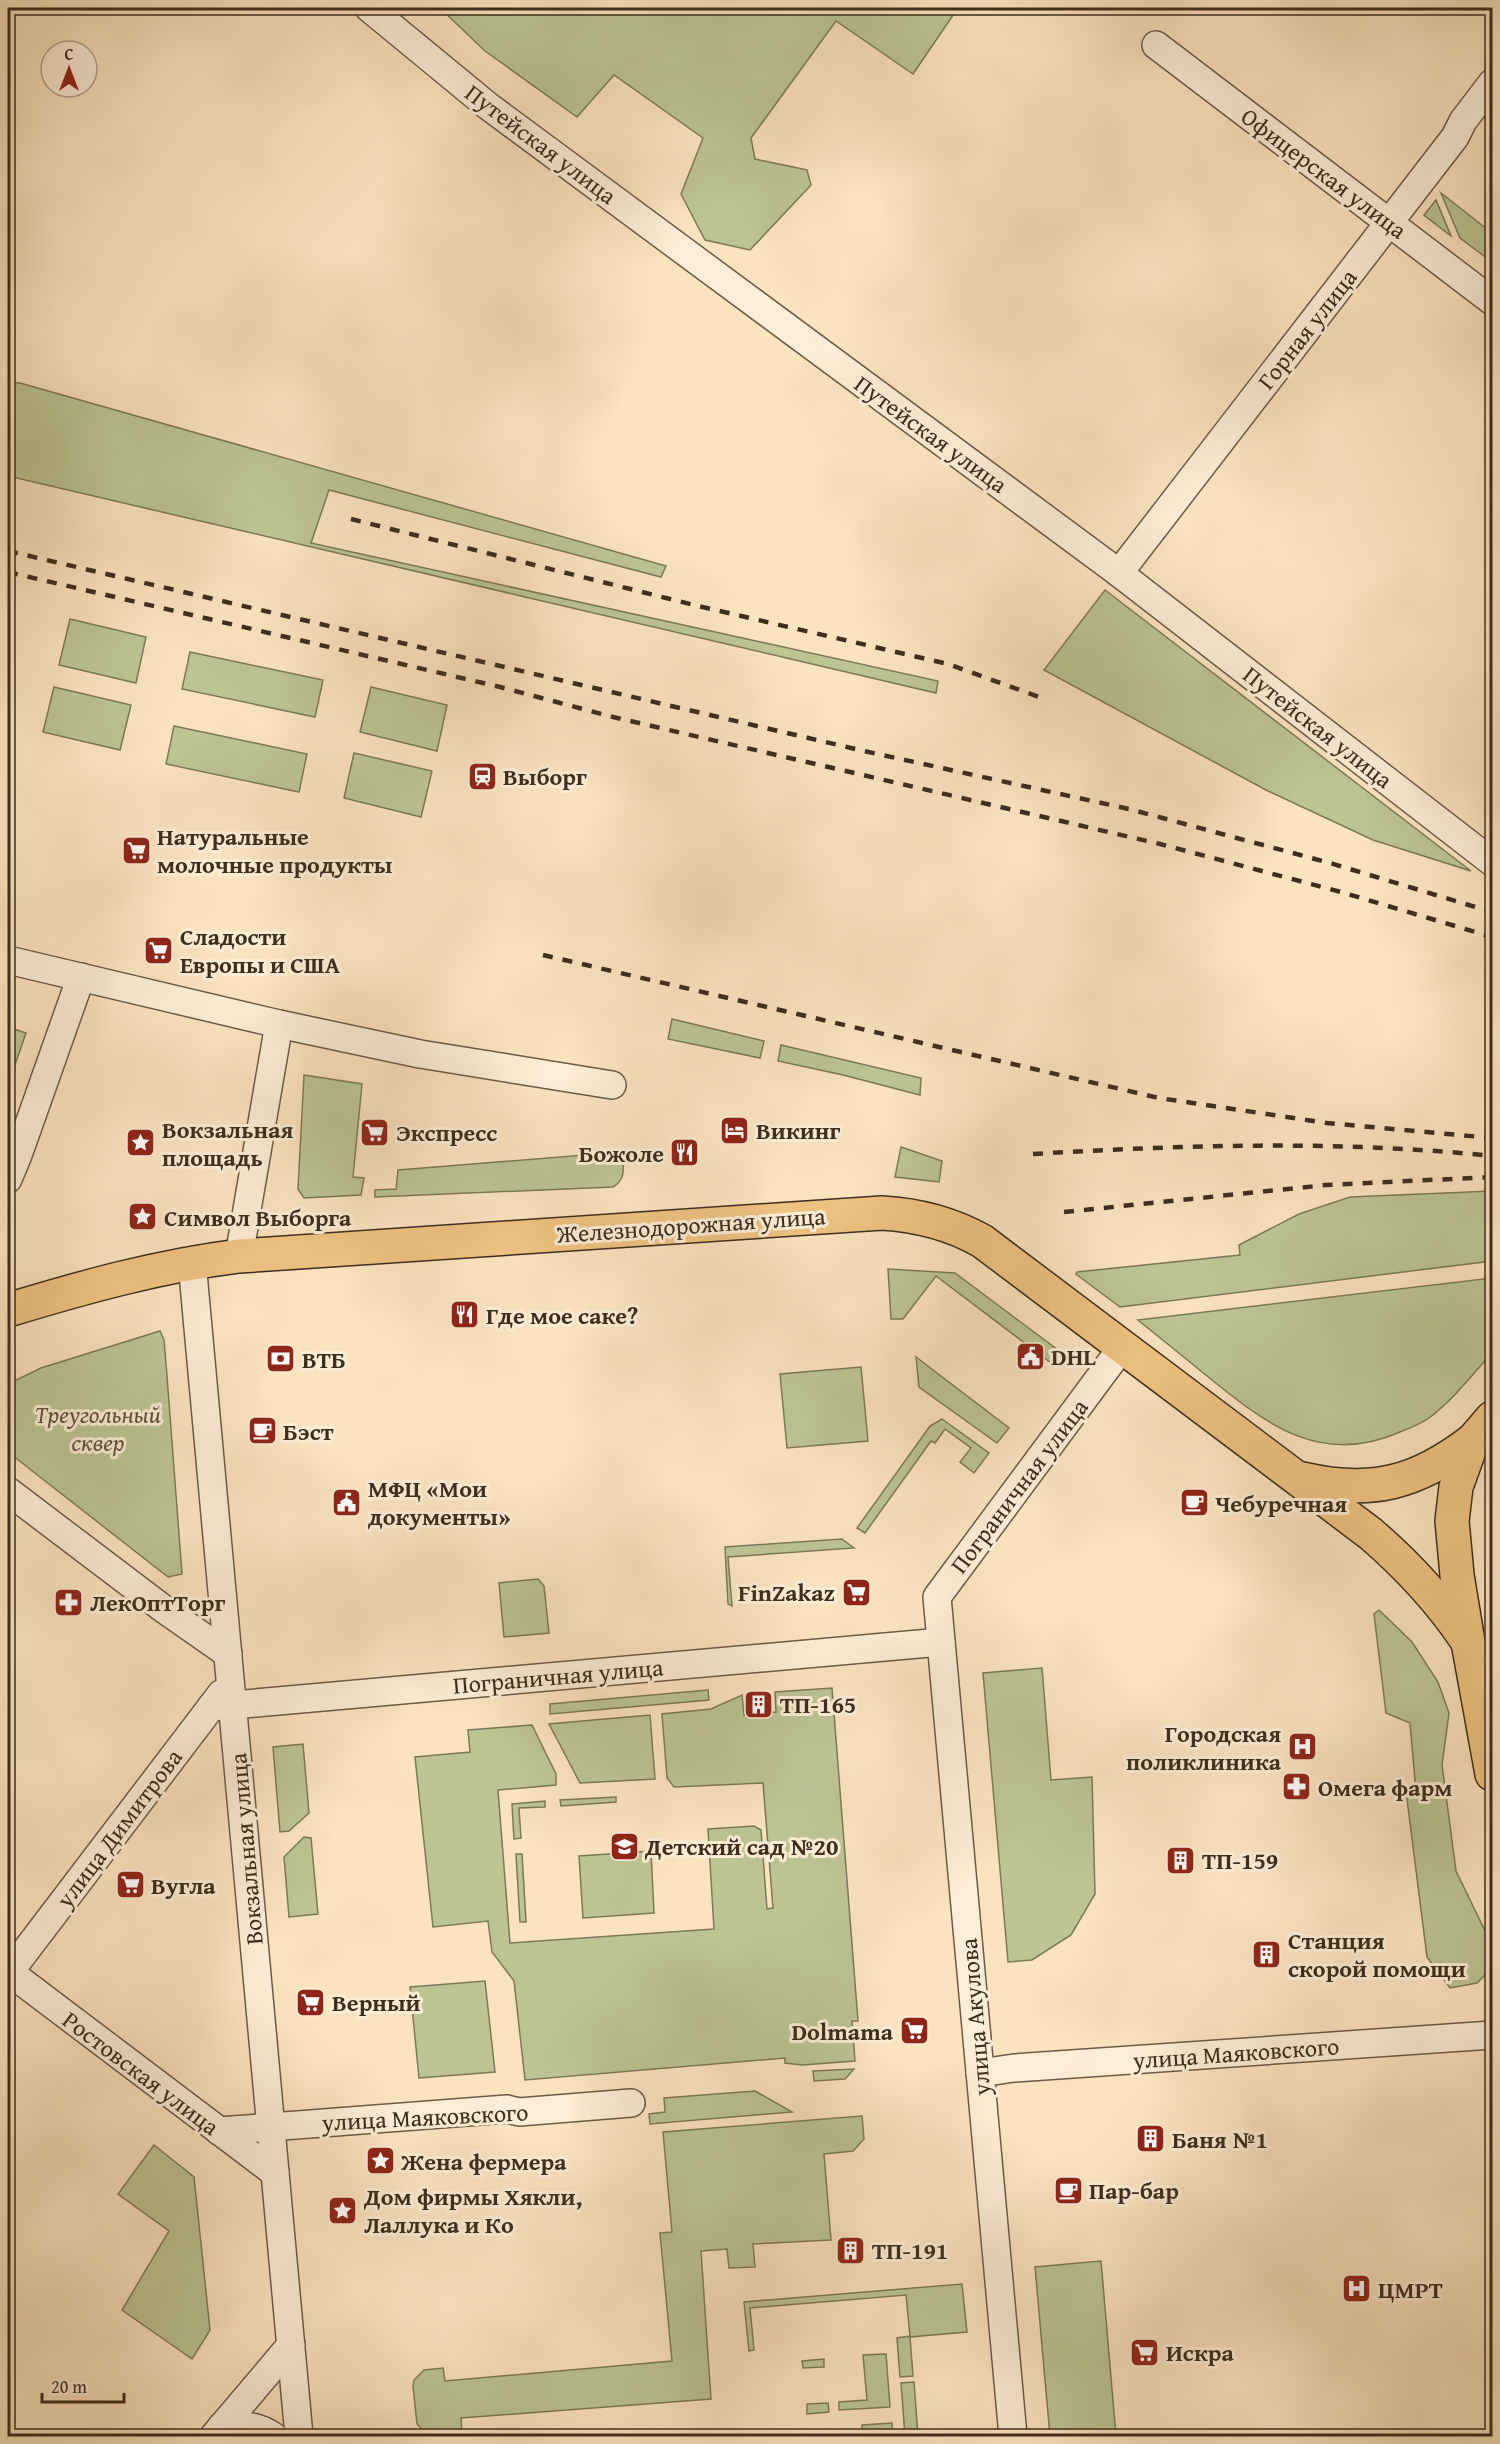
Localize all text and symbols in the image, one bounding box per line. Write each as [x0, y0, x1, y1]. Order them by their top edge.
north arrow [39, 39, 99, 99]
text: С [64, 42, 74, 66]
street label: Путейская улица [458, 75, 625, 213]
street label: Офицерская улица [1234, 99, 1415, 247]
street label: Горная улица [1249, 261, 1366, 397]
street label: Путейская улица [847, 366, 1015, 502]
street label: Путейская улица [1236, 657, 1401, 797]
place label: Выборг [503, 759, 587, 794]
station icon: Выборг [466, 760, 498, 792]
place label: Натуральные молочные продукты [157, 819, 393, 882]
supermarket icon: Натуральные молочные продукты [120, 834, 152, 866]
place label: Сладости Европы и США [180, 919, 341, 982]
supermarket icon: Сладости Европы и США [143, 934, 175, 966]
place label: Вокзальная площадь [162, 1112, 293, 1175]
place label: Викинг [756, 1113, 840, 1148]
hotel icon: Викинг [719, 1114, 751, 1146]
place label: Экспресс [396, 1115, 497, 1150]
supermarket icon: Экспресс [359, 1116, 391, 1148]
place icon: Вокзальная площадь [125, 1127, 157, 1159]
place label: Божоле [579, 1136, 664, 1171]
restaurant icon: Божоле [669, 1137, 701, 1169]
street label: Железнодорожная улица [554, 1198, 827, 1252]
place label: Символ Выборга [164, 1200, 352, 1235]
place icon: Символ Выборга [127, 1201, 159, 1233]
place label: Где мое саке? [486, 1298, 638, 1333]
restaurant icon: Где мое саке? [449, 1299, 481, 1331]
place label: DHL [1051, 1339, 1096, 1374]
public building icon: DHL [1014, 1340, 1046, 1372]
place label: ВТБ [302, 1342, 346, 1377]
bank icon: ВТБ [265, 1343, 297, 1375]
street label: Пограничная улица [942, 1391, 1097, 1581]
park label: Треугольный сквер [35, 1397, 161, 1460]
place label: Бэст [283, 1414, 334, 1449]
cafe icon: Бэст [246, 1415, 278, 1447]
place label: МФЦ «Мои документы» [368, 1471, 511, 1534]
public building icon: МФЦ «Мои документы» [331, 1486, 363, 1518]
place label: Чебуречная [1215, 1486, 1347, 1521]
cafe icon: Чебуречная [1178, 1487, 1210, 1519]
place label: FinZakaz [738, 1575, 835, 1610]
supermarket icon: FinZakaz [840, 1576, 872, 1608]
place label: ЛекОптТорг [90, 1585, 225, 1620]
pharmacy icon: ЛекОптТорг [53, 1586, 85, 1618]
street label: Пограничная улица [451, 1649, 665, 1703]
place label: ТП-165 [780, 1687, 856, 1722]
building icon: ТП-165 [743, 1688, 775, 1720]
place label: Городская поликлиника [1126, 1716, 1282, 1779]
hospital icon: Городская поликлиника [1286, 1731, 1318, 1763]
street label: улица Димитрова [47, 1741, 191, 1916]
street label: Вокзальная улица [220, 1751, 272, 1946]
place label: Омега фарм [1318, 1770, 1452, 1805]
pharmacy icon: Омега фарм [1281, 1771, 1313, 1803]
place label: Детский сад №20 [644, 1829, 838, 1864]
school or university icon: Детский сад №20 [608, 1830, 640, 1862]
place label: ТП-159 [1202, 1843, 1278, 1878]
building icon: ТП-159 [1165, 1844, 1197, 1876]
place label: Вугла [151, 1868, 216, 1903]
supermarket icon: Вугла [114, 1869, 146, 1901]
place label: Станция скорой помощи [1288, 1923, 1466, 1986]
street label: улица Акулова [951, 1936, 999, 2098]
building icon: Станция скорой помощи [1251, 1938, 1283, 1970]
place label: Верный [332, 1985, 421, 2020]
supermarket icon: Верный [295, 1986, 327, 2018]
street label: Ростовская улица [55, 2002, 227, 2144]
place label: Dolmama [791, 2014, 894, 2049]
supermarket icon: Dolmama [898, 2015, 930, 2047]
street label: улица Маяковского [1131, 2028, 1340, 2078]
street label: улица Маяковского [320, 2094, 529, 2140]
place label: Баня №1 [1172, 2122, 1268, 2157]
building icon: Баня №1 [1135, 2123, 1167, 2155]
place label: Жена фермера [400, 2144, 567, 2179]
place icon: Жена фермера [364, 2145, 396, 2177]
place label: Пар-бар [1089, 2173, 1179, 2208]
cafe icon: Пар-бар [1052, 2174, 1084, 2206]
place label: Дом фирмы Хякли, Лаллука и Ко [363, 2179, 582, 2242]
place icon: Дом фирмы Хякли, Лаллука и Ко [327, 2194, 359, 2226]
place label: ТП-191 [872, 2233, 948, 2268]
building icon: ТП-191 [835, 2234, 867, 2266]
place label: ЦМРТ [1378, 2272, 1443, 2307]
hospital icon: ЦМРТ [1341, 2273, 1373, 2305]
place label: Искра [1166, 2335, 1234, 2370]
supermarket icon: Искра [1129, 2336, 1161, 2368]
scale bar [42, 2366, 124, 2404]
text: 20 m [51, 2373, 87, 2400]

